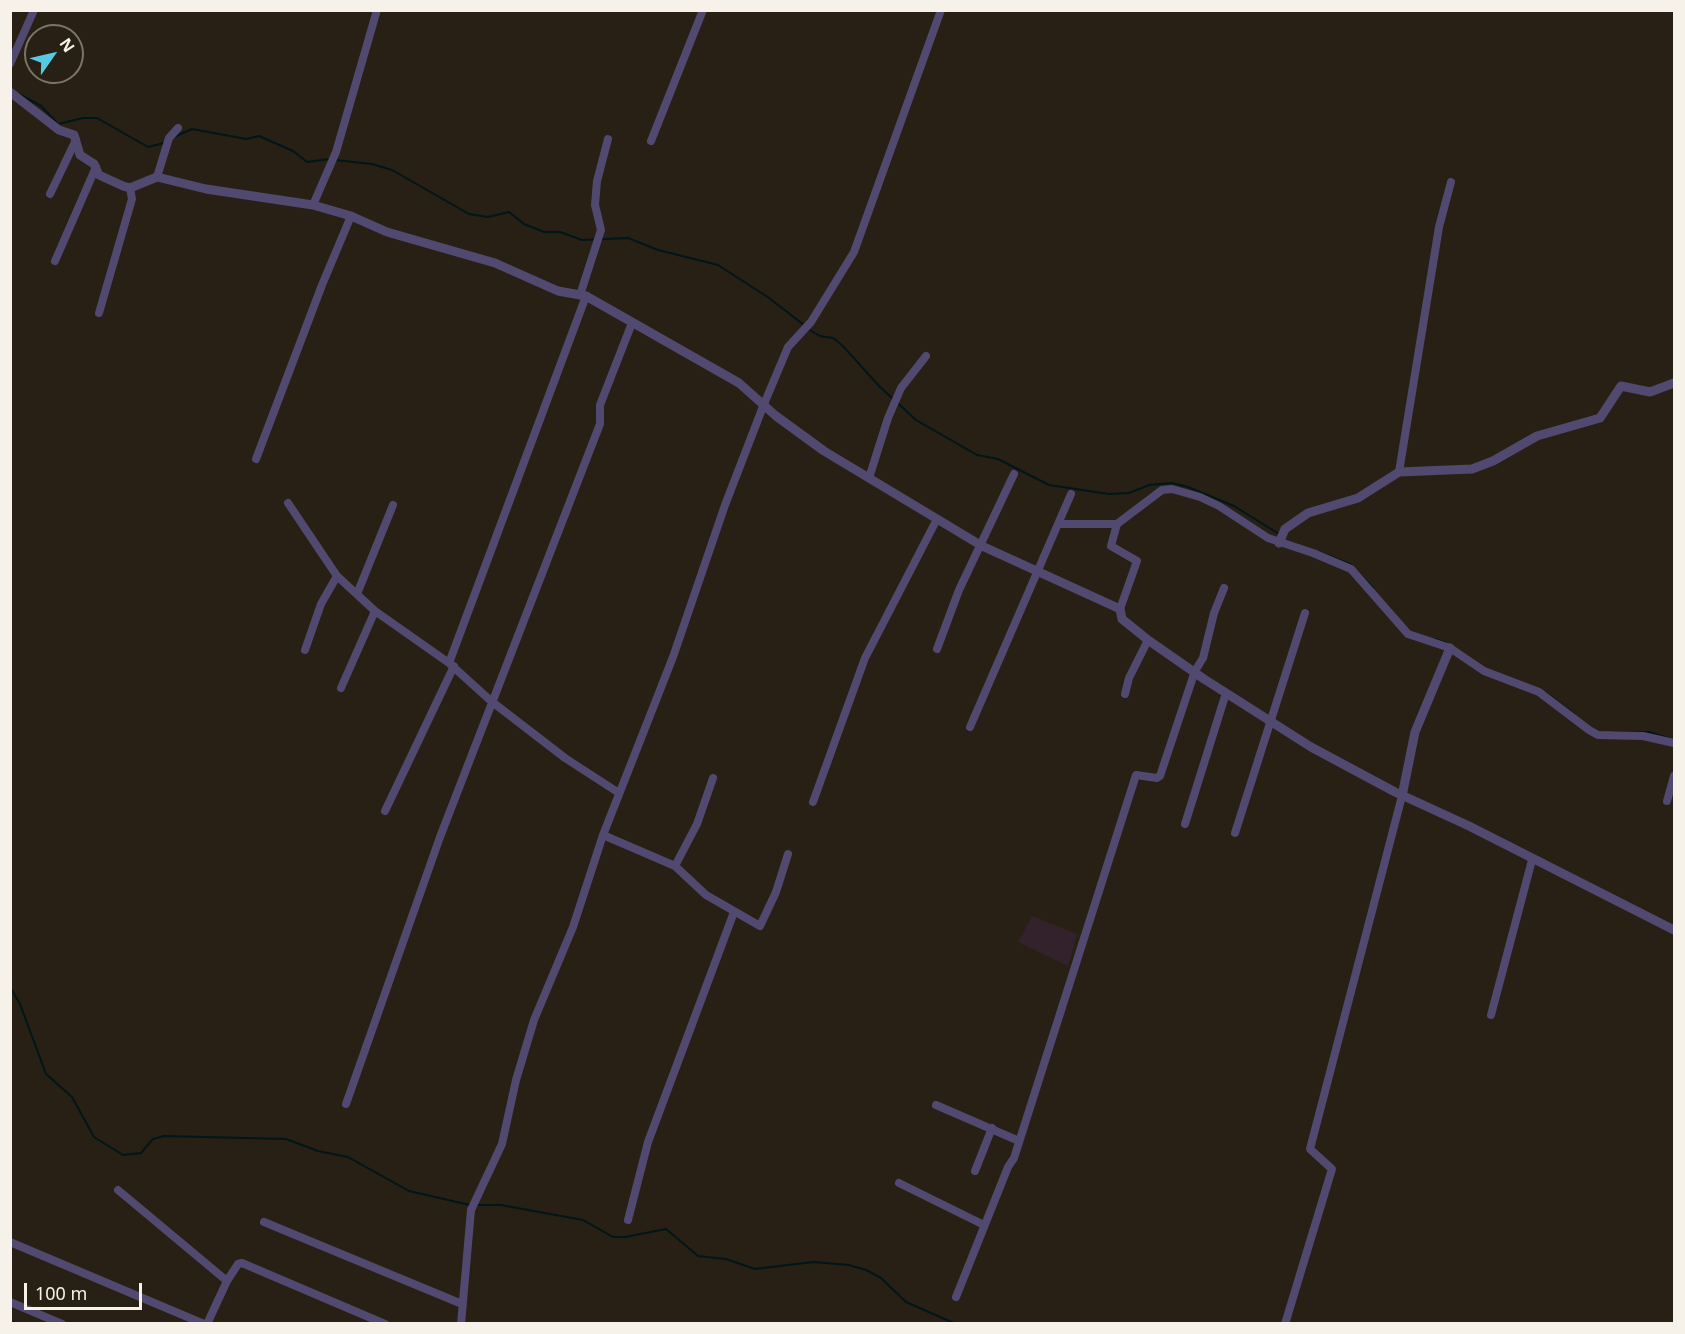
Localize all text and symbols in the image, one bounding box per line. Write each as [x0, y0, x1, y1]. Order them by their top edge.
north arrow [24, 24, 84, 84]
text: N [55, 34, 80, 57]
scale bar [27, 1271, 146, 1309]
text: 100 m [35, 1281, 87, 1305]

